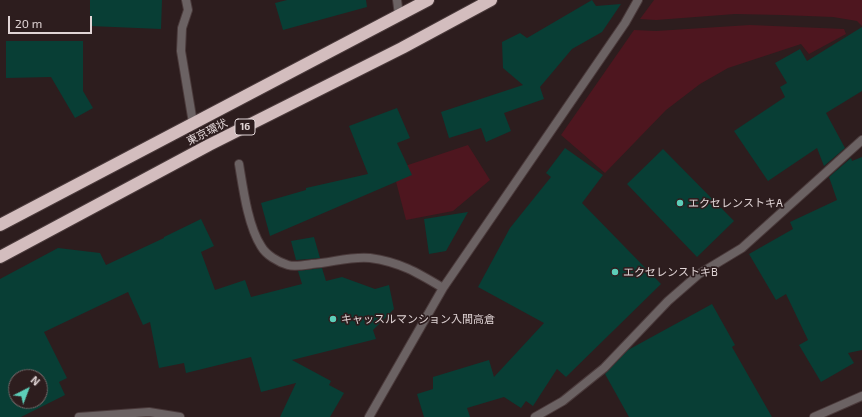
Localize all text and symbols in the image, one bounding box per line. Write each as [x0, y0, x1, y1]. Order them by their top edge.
scale bar [10, 8, 94, 34]
text: 20 m [15, 16, 42, 30]
street label: 東京環状 [184, 116, 230, 148]
road number: 16 [235, 119, 255, 135]
place label: エクセレンストキA [688, 196, 783, 210]
marker: エクセレンストキA [675, 198, 685, 208]
place label: エクセレンストキB [623, 265, 718, 279]
marker: エクセレンストキB [610, 267, 620, 277]
place label: キャッスルマンション入間高倉 [341, 312, 495, 326]
marker: キャッスルマンション入間高倉 [328, 314, 338, 324]
north arrow [8, 369, 48, 409]
text: N [28, 373, 43, 388]

